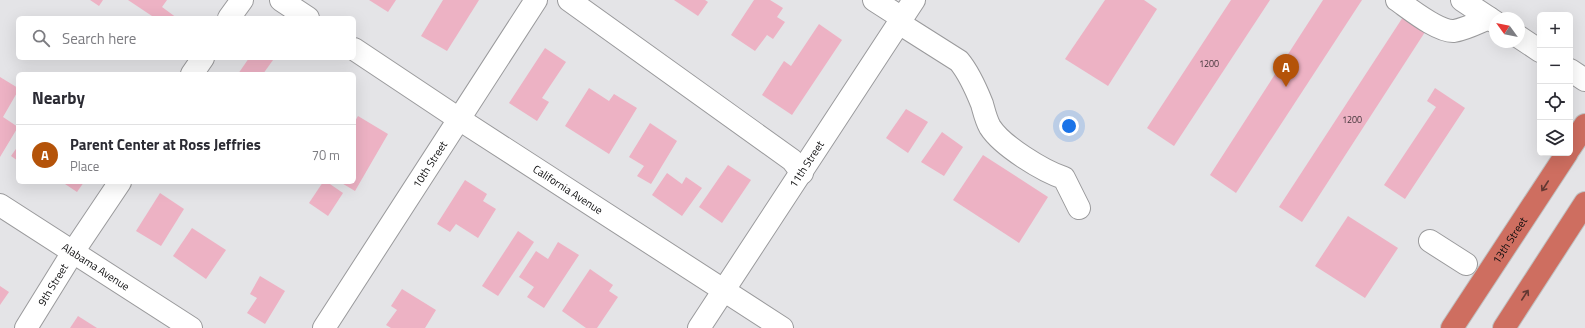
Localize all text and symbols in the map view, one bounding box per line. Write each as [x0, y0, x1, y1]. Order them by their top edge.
north arrow [1489, 12, 1525, 48]
map controls [1537, 12, 1573, 156]
button: + [1537, 12, 1573, 48]
search box [16, 16, 356, 60]
icon: search [30, 27, 52, 49]
text: Search here [62, 27, 136, 50]
button: − [1537, 48, 1573, 84]
pin: A [1273, 54, 1299, 87]
house number: 1200 [1199, 57, 1219, 70]
button: locate [1537, 84, 1573, 120]
text: Nearby [32, 85, 85, 111]
house number: 1200 [1342, 113, 1362, 126]
your location [1059, 116, 1079, 136]
button: layers [1537, 120, 1573, 156]
text: Parent Center at Ross Jeffries [70, 133, 261, 156]
street label: 11th Street [785, 137, 828, 191]
street label: 10th Street [409, 138, 451, 191]
text: A [41, 145, 49, 165]
text: 70 m [312, 145, 340, 165]
text: Place [70, 156, 99, 176]
street label: California Avenue [530, 161, 606, 218]
one-way arrow [1541, 180, 1550, 191]
street label: 13th Street [1488, 214, 1531, 267]
street label: Alabama Avenue [59, 239, 133, 295]
street label: 9th Street [34, 260, 72, 309]
one-way arrow [1521, 290, 1529, 301]

